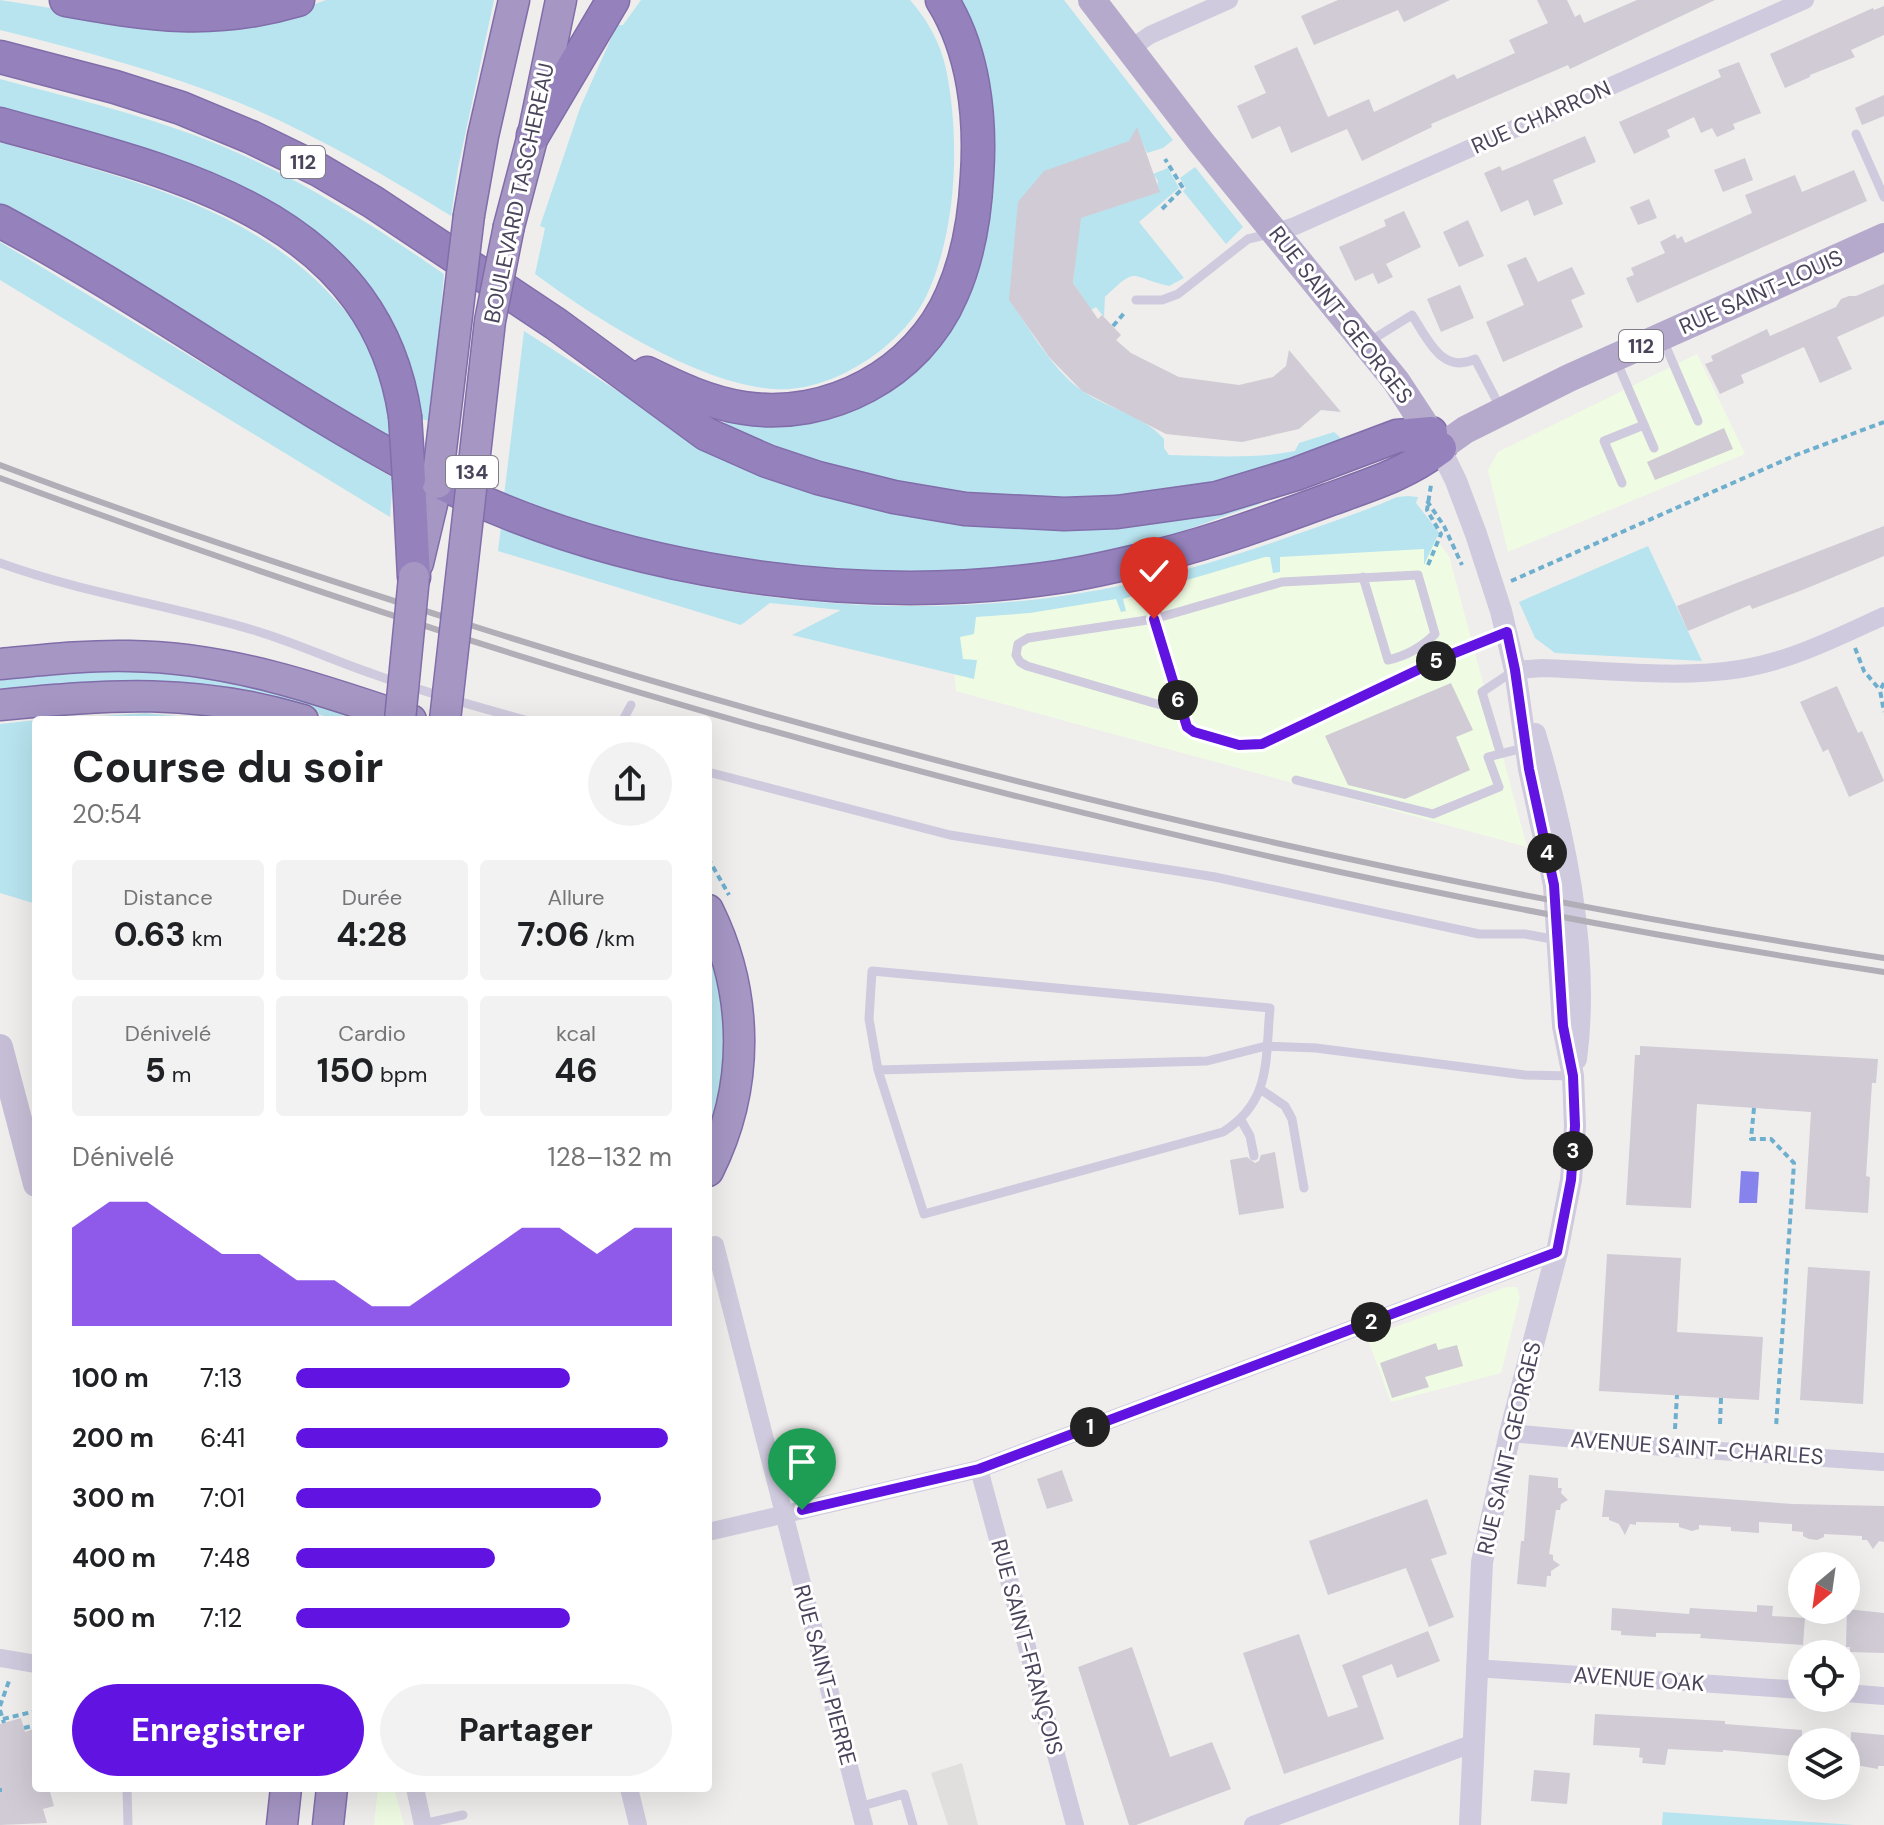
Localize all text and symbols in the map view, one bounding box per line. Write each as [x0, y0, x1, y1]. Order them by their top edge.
street label: BOULEVARD TASCHEREAU [477, 60, 561, 326]
street label: RUE CHARRON [1467, 73, 1615, 161]
road number: 112 [281, 146, 325, 178]
street label: RUE SAINT-GEORGES [1263, 220, 1419, 410]
street label: RUE SAINT-LOUIS [1675, 243, 1847, 341]
road number: 112 [1619, 330, 1663, 362]
road number: 134 [446, 456, 498, 488]
pin [1120, 537, 1188, 619]
icon: check [1132, 549, 1176, 593]
pin: 5 [1416, 641, 1456, 681]
text: 5 [1429, 646, 1443, 675]
pin: 6 [1158, 680, 1198, 720]
text: 6 [1171, 685, 1185, 714]
text: Course du soir [72, 738, 383, 796]
button: share [588, 742, 672, 826]
text: 20:54 [72, 797, 141, 831]
pin: 4 [1527, 833, 1567, 873]
text: 4 [1540, 838, 1554, 867]
text: Distance [123, 883, 213, 912]
text: Durée [342, 883, 402, 912]
text: Allure [547, 883, 605, 912]
text: 0.63 [114, 912, 186, 957]
text: 4:28 [336, 912, 408, 957]
text: 7:06 [517, 912, 590, 957]
text: km [186, 924, 222, 953]
text: /km [590, 924, 635, 953]
text: Dénivelé [125, 1019, 211, 1048]
text: Cardio [338, 1019, 406, 1048]
text: kcal [556, 1019, 596, 1048]
text: 5 [145, 1048, 166, 1093]
text: 150 [317, 1048, 374, 1093]
text: 46 [554, 1048, 598, 1093]
text: m [166, 1060, 191, 1089]
text: bpm [374, 1060, 427, 1089]
pin: 3 [1553, 1131, 1593, 1171]
text: 3 [1566, 1136, 1580, 1165]
text: Dénivelé [72, 1140, 174, 1174]
text: 128–132 m [548, 1140, 672, 1174]
pin: 2 [1351, 1302, 1391, 1342]
text: 2 [1365, 1307, 1377, 1336]
street label: RUE SAINT-GEORGES [1470, 1339, 1548, 1557]
text: 100 m [72, 1361, 149, 1395]
text: 7:13 [200, 1361, 243, 1395]
pin: 1 [1070, 1407, 1110, 1447]
text: 1 [1086, 1412, 1094, 1441]
text: 200 m [72, 1421, 154, 1455]
text: 6:41 [200, 1421, 245, 1455]
street label: AVENUE SAINT-CHARLES [1569, 1425, 1825, 1471]
pin [768, 1428, 836, 1510]
icon: arrive [780, 1440, 824, 1484]
text: 300 m [72, 1481, 155, 1515]
text: 7:01 [200, 1481, 245, 1515]
street label: RUE SAINT-FRANÇOIS [984, 1536, 1070, 1758]
text: 400 m [72, 1541, 156, 1575]
text: 7:48 [200, 1541, 251, 1575]
north arrow [1788, 1552, 1860, 1624]
map controls [1788, 1552, 1860, 1800]
street label: RUE SAINT-PIERRE [787, 1582, 863, 1768]
text: 500 m [72, 1601, 155, 1635]
text: 7:12 [200, 1601, 242, 1635]
button: locate [1788, 1640, 1860, 1712]
street label: AVENUE OAK [1573, 1660, 1705, 1698]
button: Enregistrer [72, 1684, 364, 1776]
button: Partager [380, 1684, 672, 1776]
button: layers [1788, 1728, 1860, 1800]

